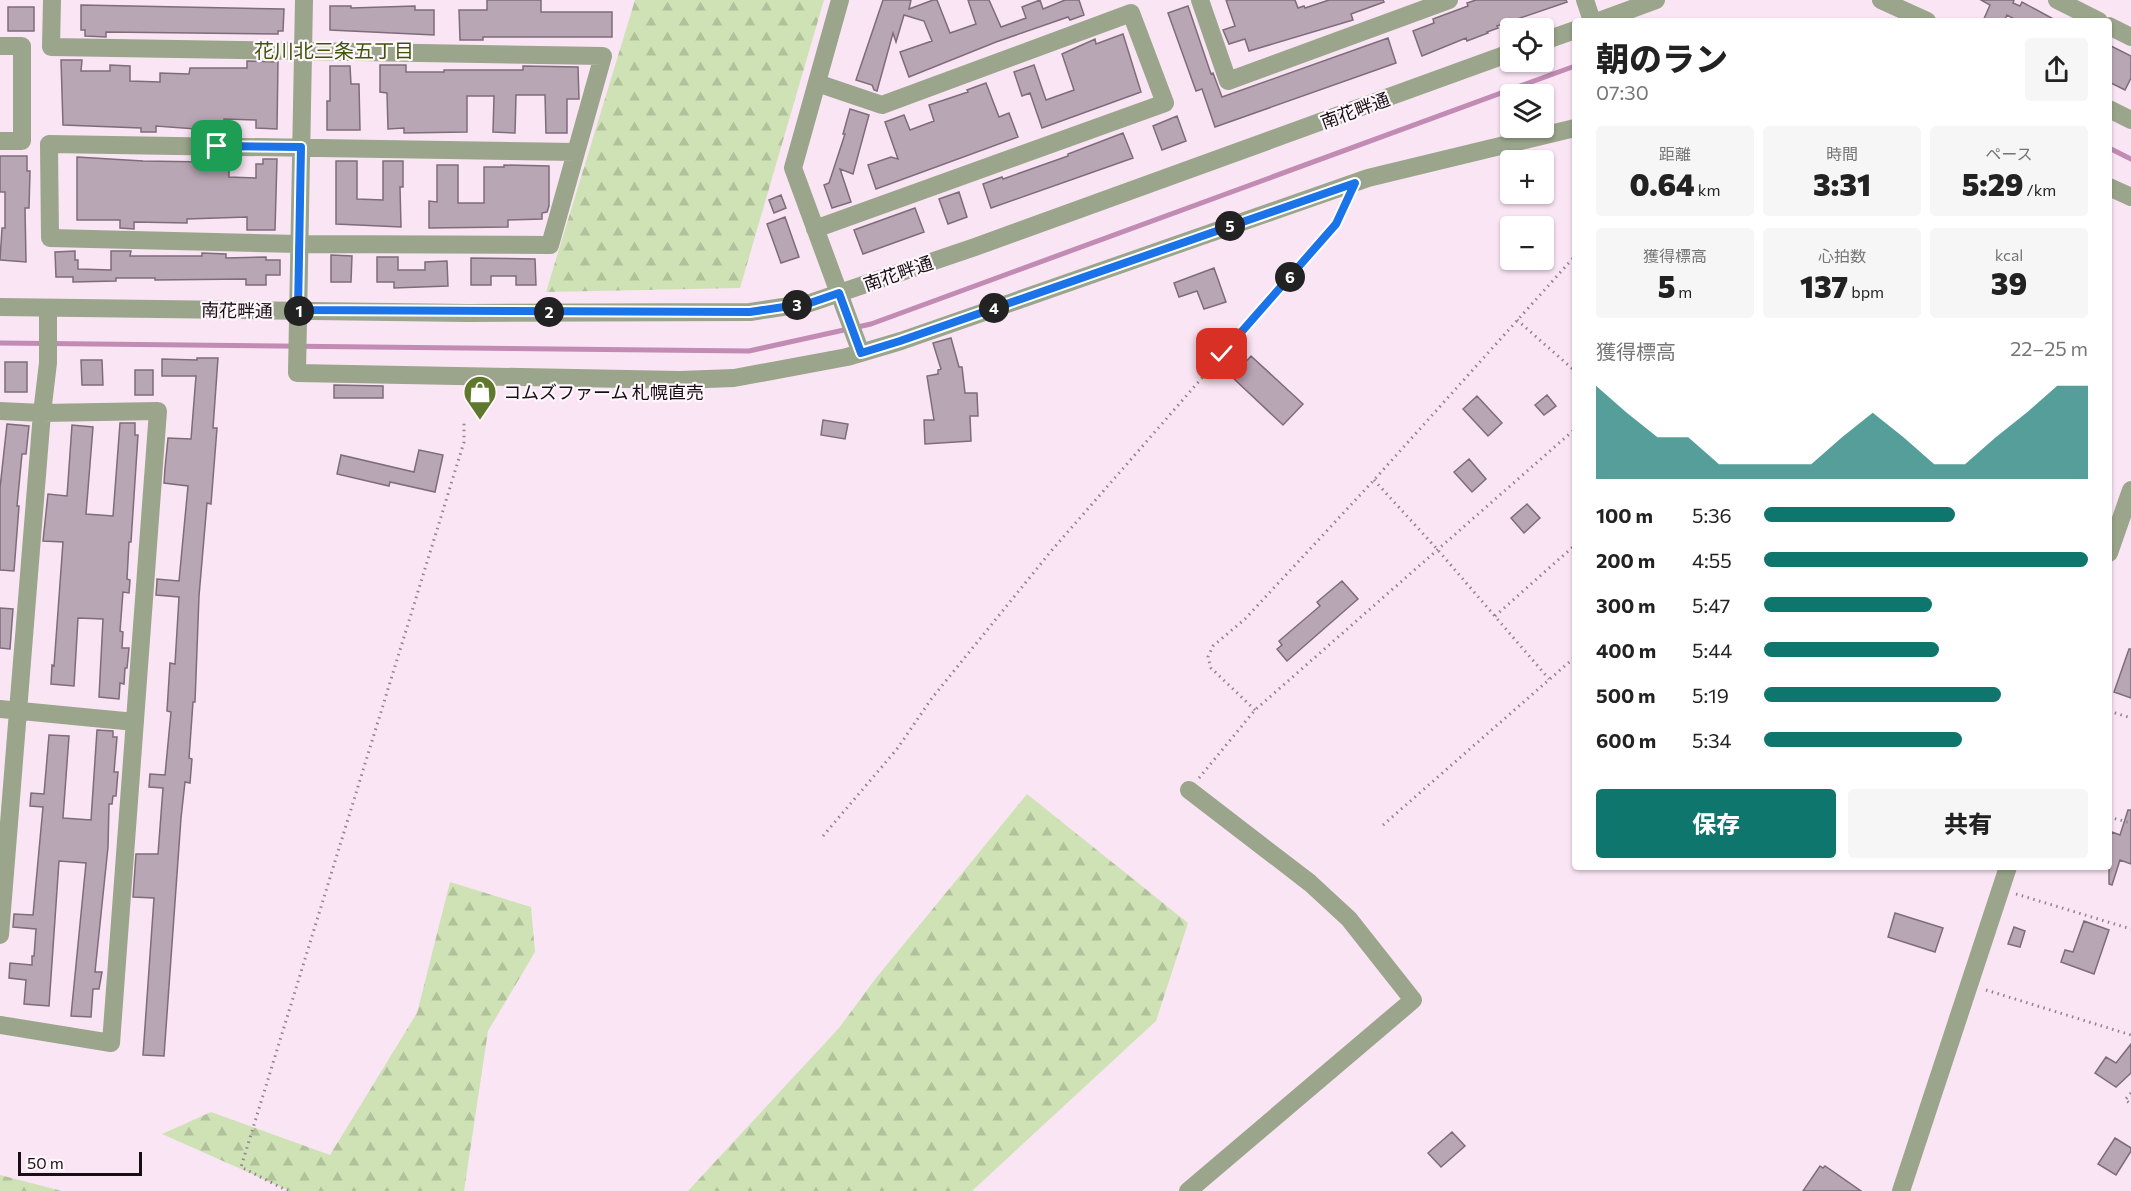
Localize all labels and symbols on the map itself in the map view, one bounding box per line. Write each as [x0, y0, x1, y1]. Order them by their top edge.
district label: 花川北三条五丁目 [254, 38, 414, 62]
street label: 南花畔通 [1317, 87, 1393, 133]
pin [191, 120, 242, 171]
pin: 5 [1215, 211, 1245, 241]
street label: 南花畔通 [860, 251, 936, 295]
pin: 6 [1275, 262, 1305, 292]
pin: 3 [782, 290, 812, 320]
pin: 4 [979, 293, 1009, 323]
pin: 1 [284, 296, 314, 326]
pin: 2 [534, 297, 564, 327]
street label: 南花畔通 [201, 298, 273, 322]
pin [1196, 328, 1247, 379]
shop icon: コムズファーム 札幌直売 [462, 374, 498, 421]
place label: コムズファーム 札幌直売 [503, 381, 704, 403]
scale bar [18, 1149, 142, 1176]

